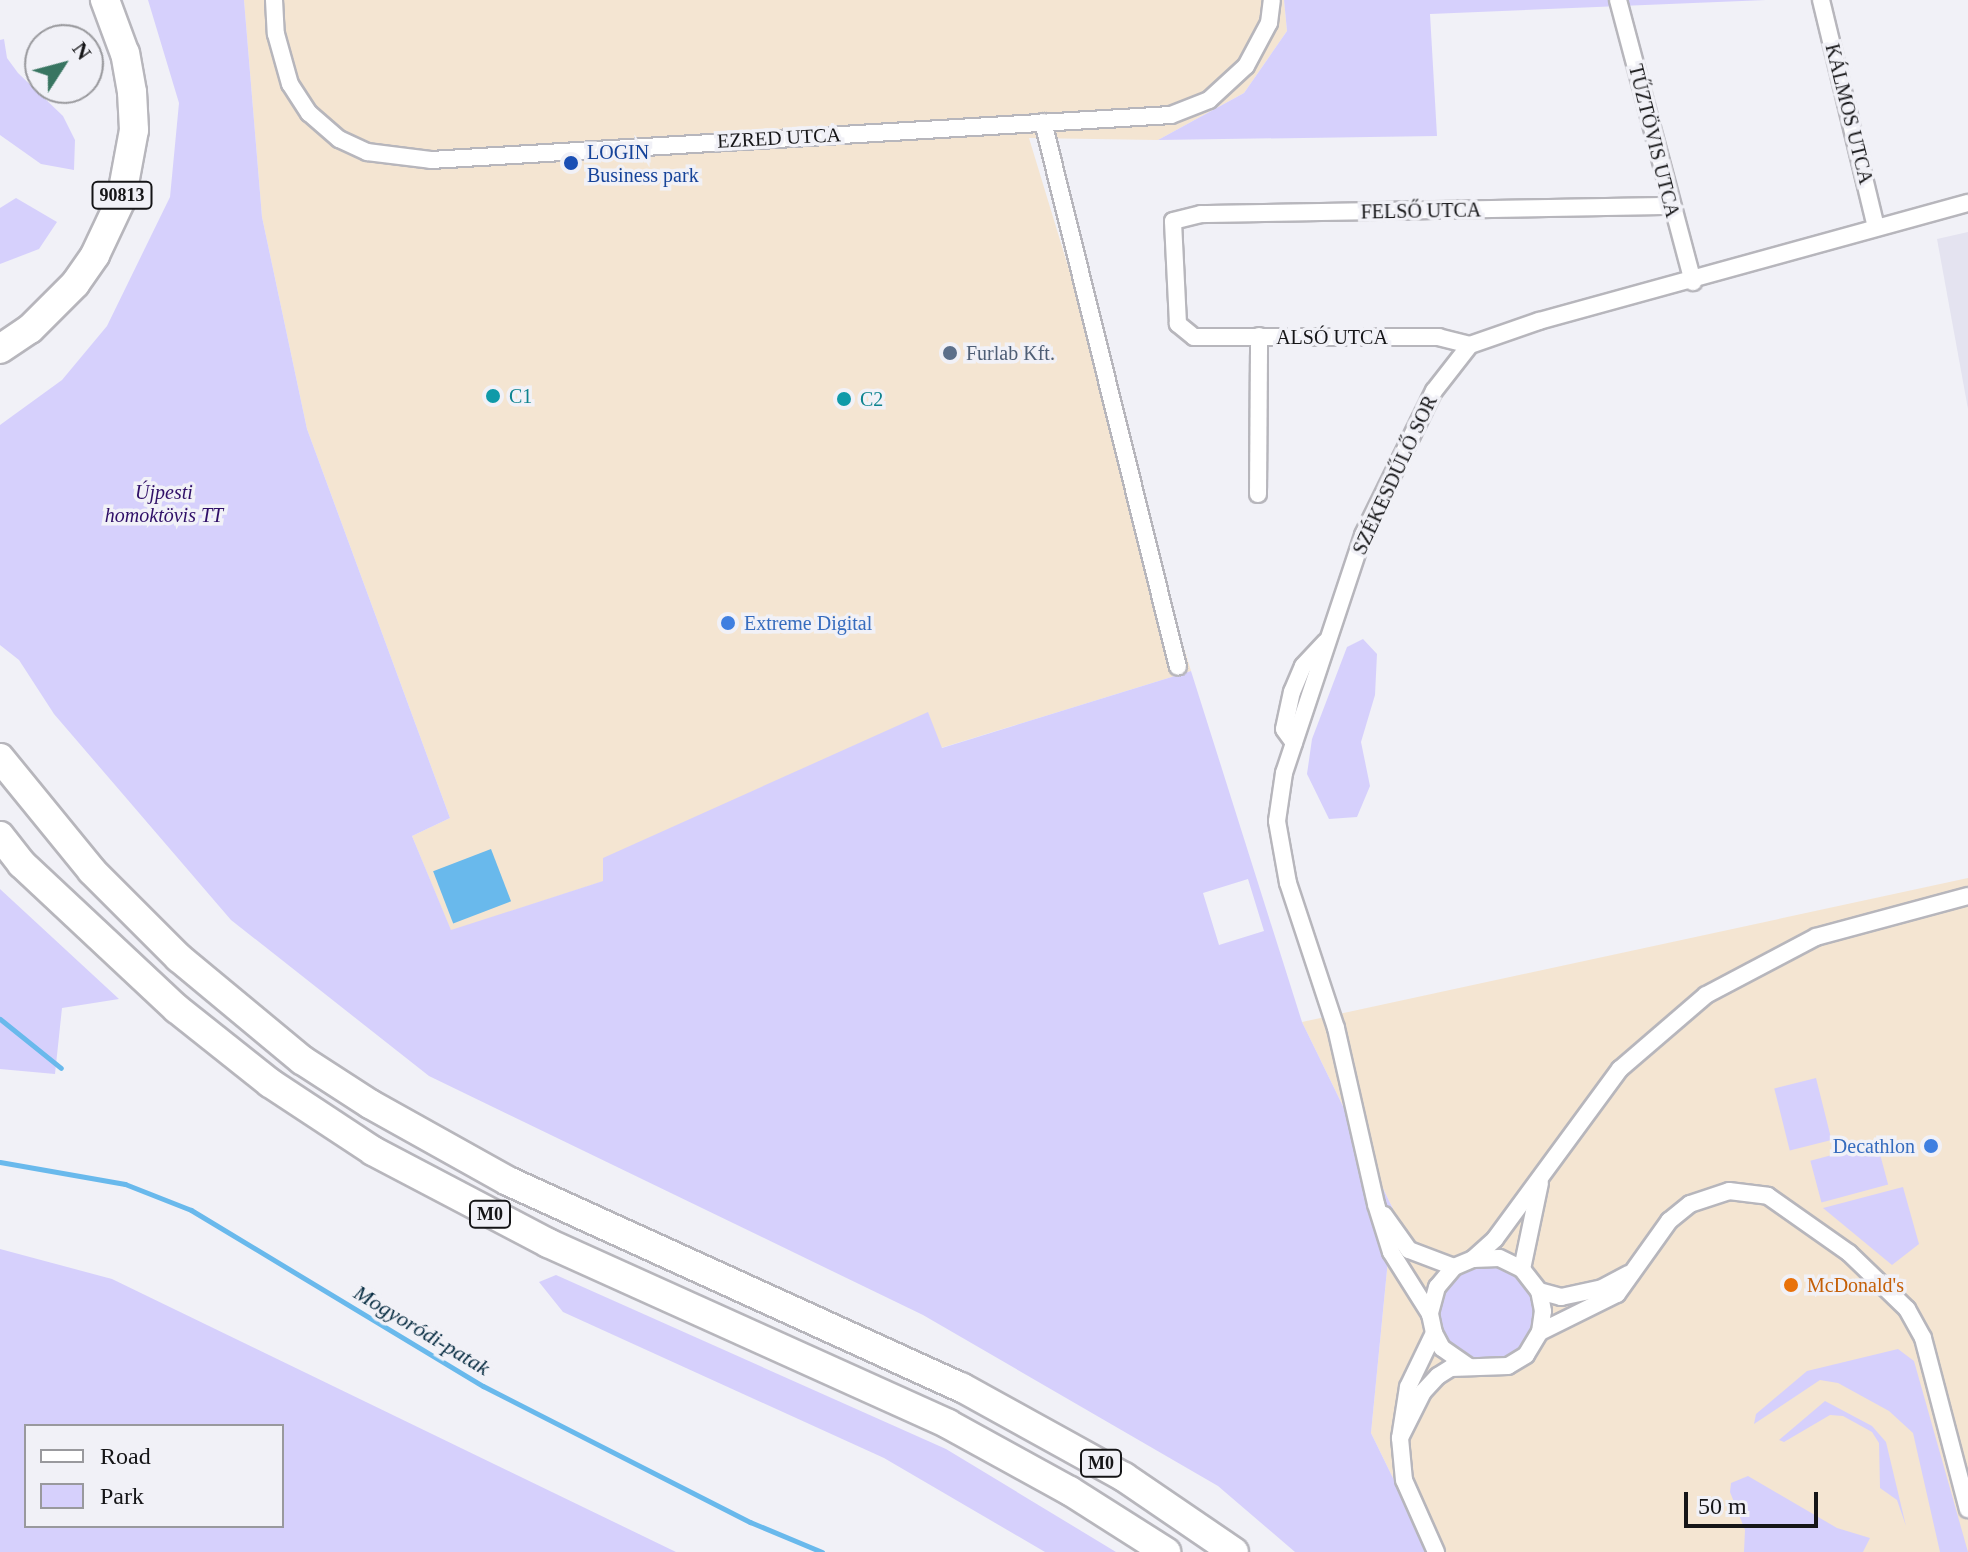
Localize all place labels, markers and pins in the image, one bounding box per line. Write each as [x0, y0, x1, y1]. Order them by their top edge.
place label: LOGIN Business park [587, 140, 699, 187]
marker: LOGIN Business park [562, 154, 580, 172]
place label: Furlab Kft. [966, 341, 1055, 365]
marker: Furlab Kft. [941, 344, 959, 362]
place label: C1 [509, 384, 532, 408]
marker: C1 [484, 387, 502, 405]
place label: C2 [860, 387, 883, 411]
marker: C2 [835, 390, 853, 408]
place label: Extreme Digital [744, 611, 872, 635]
marker: Extreme Digital [719, 614, 737, 632]
place label: Decathlon [1833, 1134, 1915, 1158]
marker: Decathlon [1922, 1137, 1940, 1155]
place label: McDonald's [1807, 1273, 1904, 1297]
marker: McDonald's [1782, 1276, 1800, 1294]

